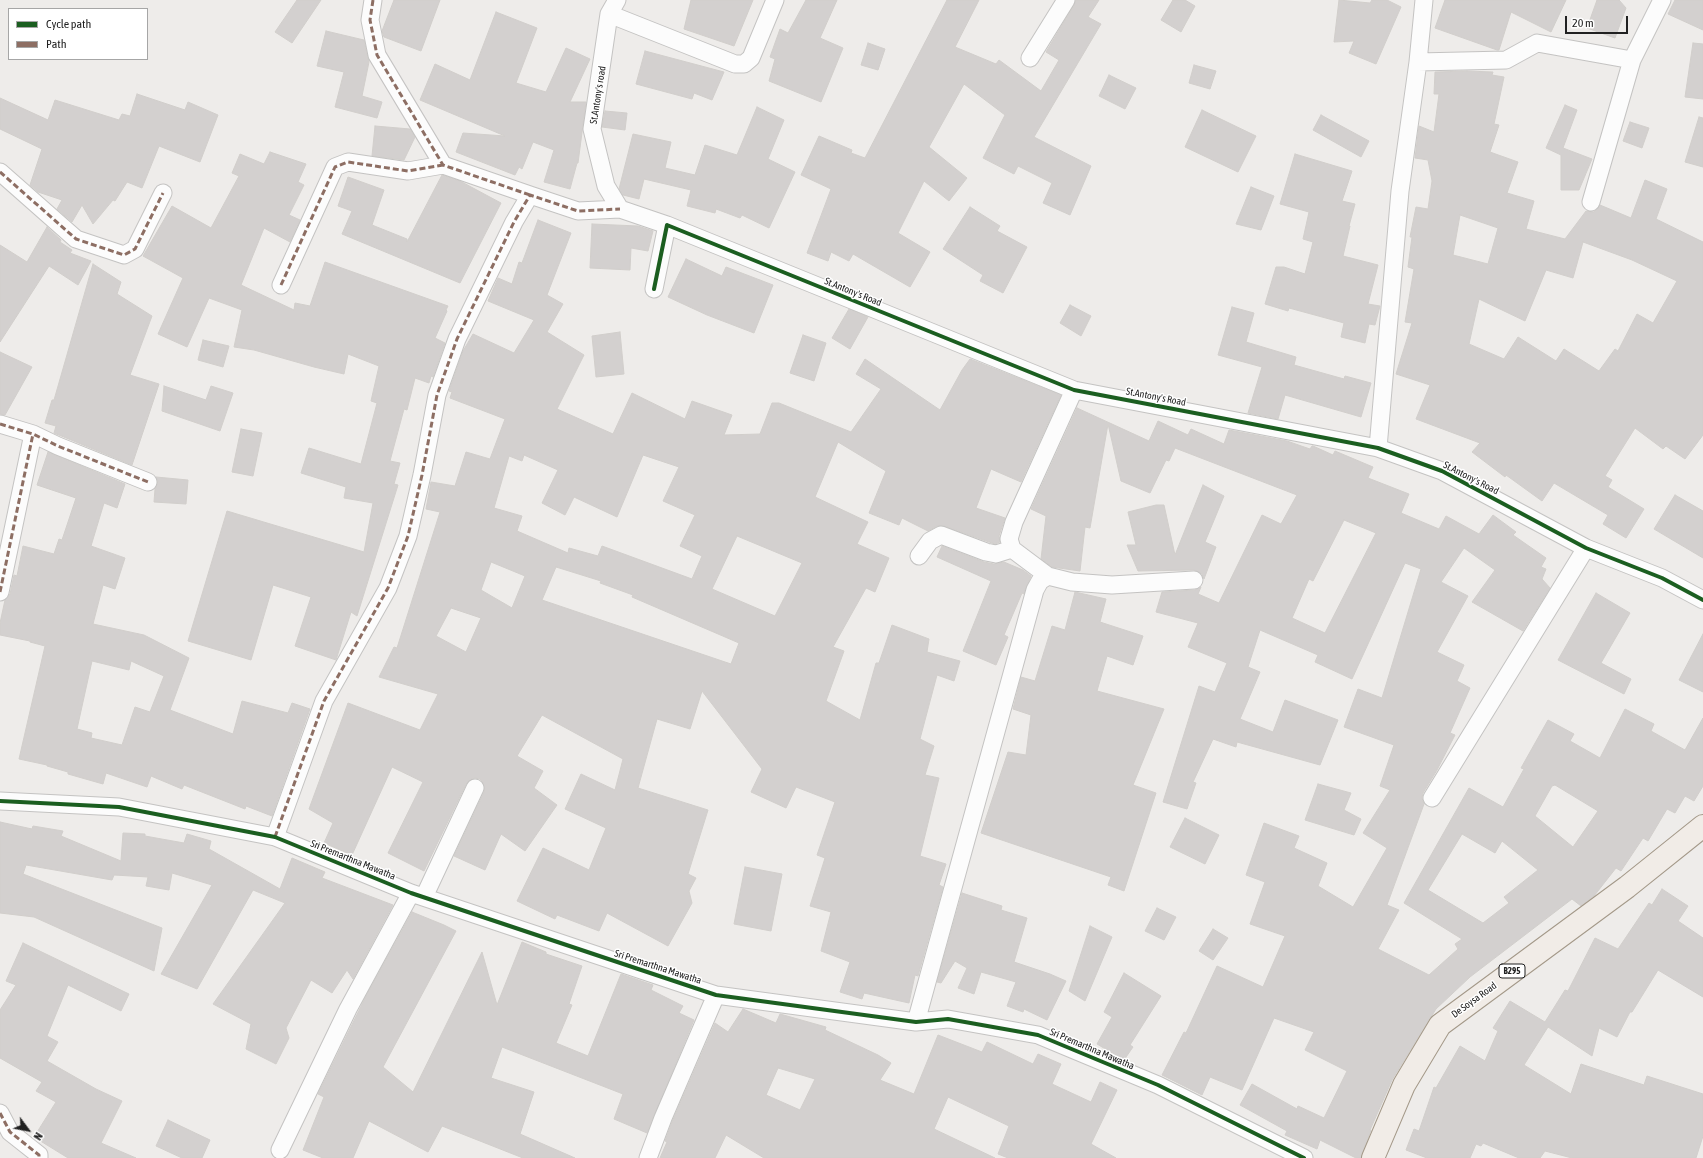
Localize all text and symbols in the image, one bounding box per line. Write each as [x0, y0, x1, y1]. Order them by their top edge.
legend [8, 8, 148, 60]
scale bar [1567, 8, 1630, 34]
text: 20 m [1572, 16, 1594, 30]
text: Cycle path [46, 17, 91, 31]
text: Path [46, 37, 67, 51]
street label: St.Antony's road [587, 65, 609, 125]
street label: St.Antony's Road [823, 275, 883, 309]
street label: St.Antony's Road [1125, 385, 1187, 409]
street label: St.Antony's Road [1441, 459, 1501, 497]
street label: Sri Premarthna Mawatha [309, 837, 397, 883]
street label: Sri Premarthna Mawatha [613, 947, 703, 987]
road number: B295 [1499, 964, 1525, 978]
street label: De Soysa Road [1449, 980, 1499, 1020]
street label: Sri Premarthna Mawatha [1048, 1026, 1136, 1072]
north arrow [8, 1110, 48, 1150]
text: N [31, 1130, 45, 1142]

